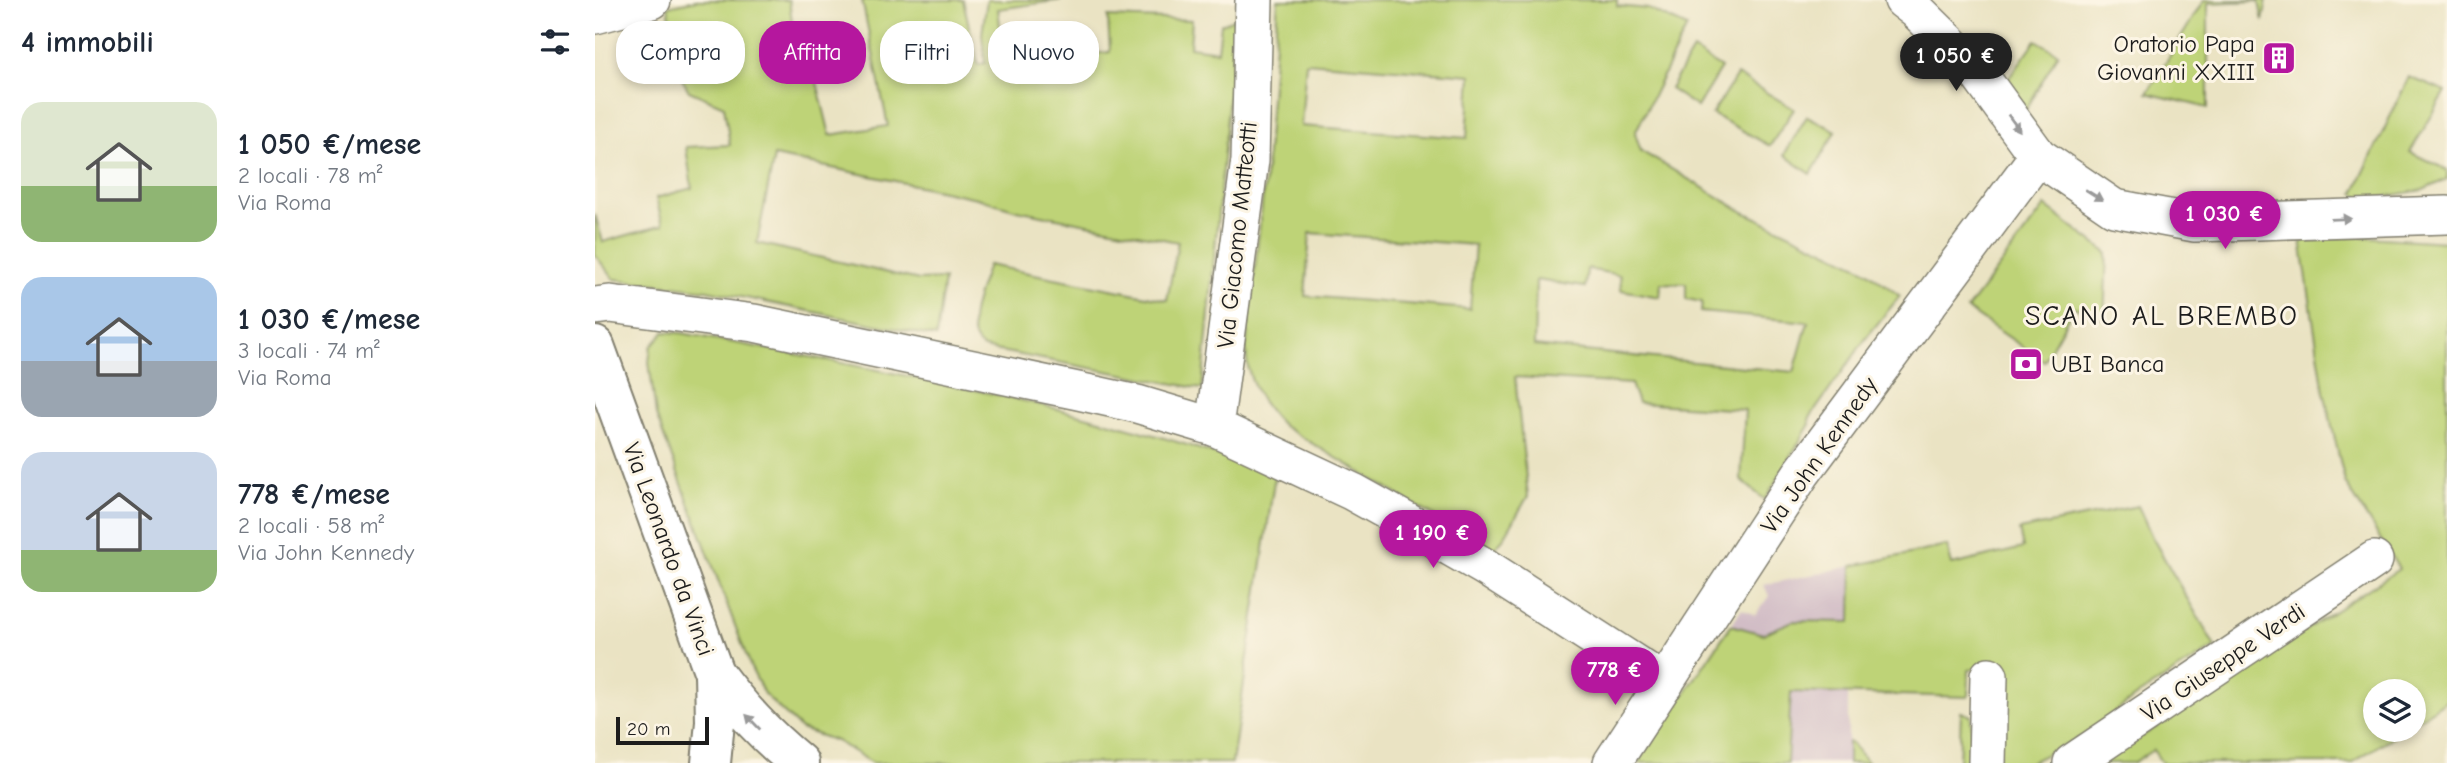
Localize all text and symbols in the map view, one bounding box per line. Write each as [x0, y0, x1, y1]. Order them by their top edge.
chip: Compra [616, 21, 745, 84]
chip: Affitta [759, 21, 866, 84]
chip: Filtri [880, 21, 974, 84]
chip: Nuovo [988, 21, 1099, 84]
icon: filters [536, 23, 574, 61]
text: 4 immobili [21, 25, 154, 60]
place label: Oratorio Papa Giovanni XXIII [2097, 30, 2255, 86]
pin: 1 050 € [1891, 34, 2021, 93]
building icon: Oratorio Papa Giovanni XXIII [2260, 39, 2298, 77]
text: 1 050 € [1916, 42, 1996, 69]
one-way arrow [2006, 114, 2020, 132]
street label: Via Giacomo Matteotti [1211, 120, 1263, 350]
text: 1 050 €/mese [238, 127, 421, 162]
icon: home [77, 130, 161, 214]
text: 2 locali · 78 m² [238, 162, 383, 189]
text: Via Roma [238, 189, 332, 216]
one-way arrow [2084, 189, 2103, 202]
pin: 1 030 € [2160, 191, 2290, 251]
text: 1 030 € [2186, 200, 2264, 227]
one-way arrow [2330, 213, 2352, 224]
district label: SCANO AL BREMBO [2025, 300, 2299, 332]
text: 1 030 €/mese [238, 302, 420, 337]
icon: home [77, 305, 161, 389]
text: 3 locali · 74 m² [238, 337, 380, 364]
bank icon: UBI Banca [2007, 345, 2045, 383]
place label: UBI Banca [2051, 350, 2164, 378]
text: Via Roma [238, 364, 332, 391]
street label: Via John Kennedy [1755, 371, 1883, 538]
street label: Via Leonardo da Vinci [617, 439, 721, 659]
text: 778 €/mese [238, 477, 390, 512]
icon: home [77, 480, 161, 564]
pin: 1 190 € [1368, 510, 1498, 570]
text: 2 locali · 58 m² [238, 512, 384, 539]
text: 1 190 € [1395, 519, 1471, 546]
text: Via John Kennedy [238, 539, 414, 566]
street label: Via Giuseppe Verdi [2136, 597, 2310, 727]
pin: 778 € [1566, 648, 1664, 707]
text: 778 € [1587, 656, 1643, 683]
map controls [2363, 679, 2426, 742]
button: layers [2363, 679, 2426, 742]
one-way arrow [744, 713, 761, 730]
scale bar [616, 714, 709, 746]
text: 20 m [627, 718, 671, 740]

